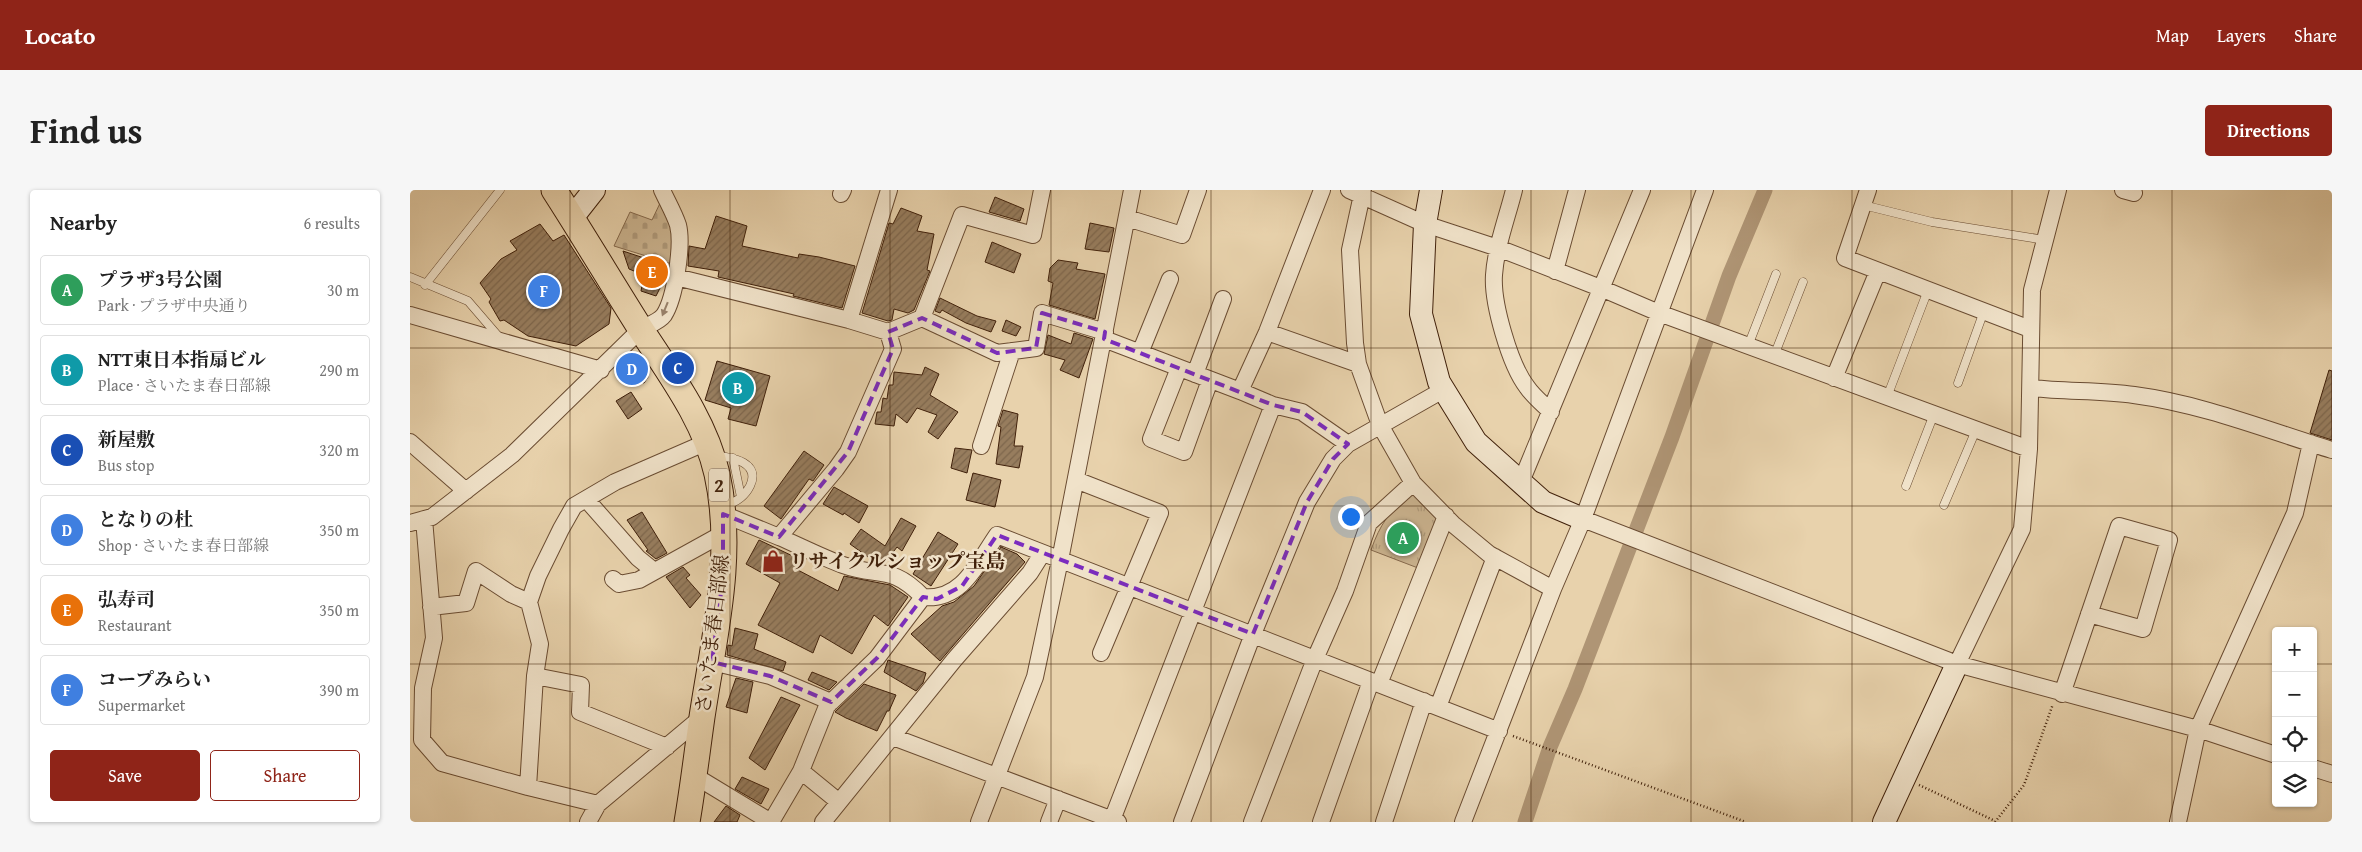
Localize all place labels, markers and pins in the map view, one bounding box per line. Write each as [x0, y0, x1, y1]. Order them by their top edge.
pin: E [636, 253, 668, 291]
pin: F [528, 272, 560, 310]
pin: C [662, 349, 694, 387]
pin: D [616, 350, 648, 388]
pin: B [722, 369, 754, 407]
pin: A [1387, 519, 1419, 557]
place label: リサイクルショップ宝島 [789, 546, 1005, 575]
shop icon: リサイクルショップ宝島 [760, 548, 786, 574]

